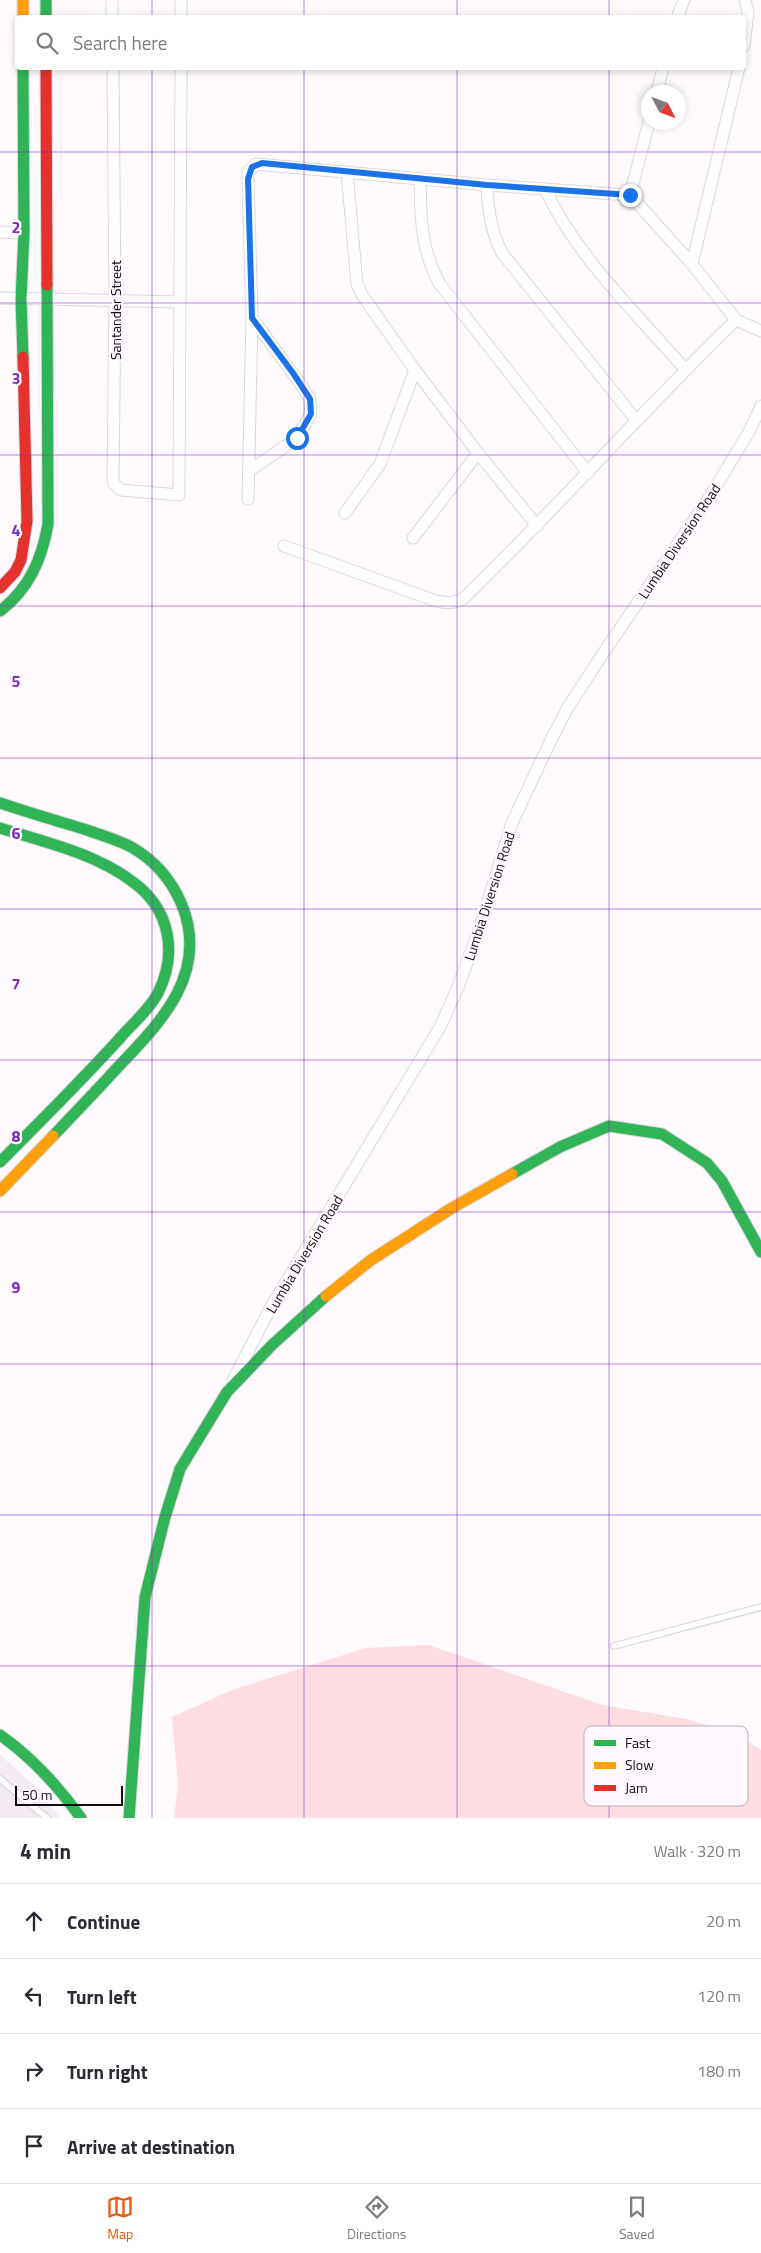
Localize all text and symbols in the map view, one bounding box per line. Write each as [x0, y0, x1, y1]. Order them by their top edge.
search box [15, 15, 746, 70]
text: Search here [73, 28, 167, 57]
icon: search [33, 29, 61, 57]
north arrow [641, 85, 686, 130]
route end [619, 184, 642, 207]
text: 2 [12, 215, 20, 239]
street label: Santander Street [105, 260, 126, 360]
text: 3 [12, 366, 20, 390]
route start [286, 427, 309, 450]
street label: Lumbia Diversion Road [633, 479, 725, 603]
text: 4 [12, 518, 21, 542]
text: 5 [12, 669, 21, 693]
text: 6 [12, 821, 21, 845]
street label: Lumbia Diversion Road [458, 829, 520, 963]
text: 7 [12, 972, 20, 996]
text: 8 [12, 1124, 21, 1148]
street label: Lumbia Diversion Road [260, 1191, 348, 1317]
text: 9 [12, 1275, 21, 1299]
legend [584, 1726, 748, 1806]
text: Fast [625, 1732, 650, 1753]
text: Slow [625, 1754, 654, 1775]
text: Jam [625, 1777, 648, 1798]
scale bar [15, 1783, 122, 1806]
text: 50 m [22, 1784, 52, 1805]
text: 4 min [20, 1835, 71, 1867]
text: Walk · 320 m [653, 1839, 741, 1863]
icon: ahead [20, 1907, 48, 1935]
text: Continue [67, 1907, 140, 1936]
text: 20 m [706, 1909, 741, 1933]
icon: left [20, 1982, 48, 2010]
text: Turn left [67, 1982, 137, 2011]
text: 120 m [697, 1984, 741, 2008]
icon: right [20, 2057, 48, 2085]
text: Turn right [67, 2057, 148, 2086]
text: 180 m [697, 2059, 741, 2083]
icon: arrive [20, 2132, 48, 2160]
text: Arrive at destination [67, 2132, 235, 2161]
tab: Map [106, 2193, 134, 2244]
tab: Directions [347, 2193, 406, 2244]
tab: Saved [619, 2193, 655, 2244]

